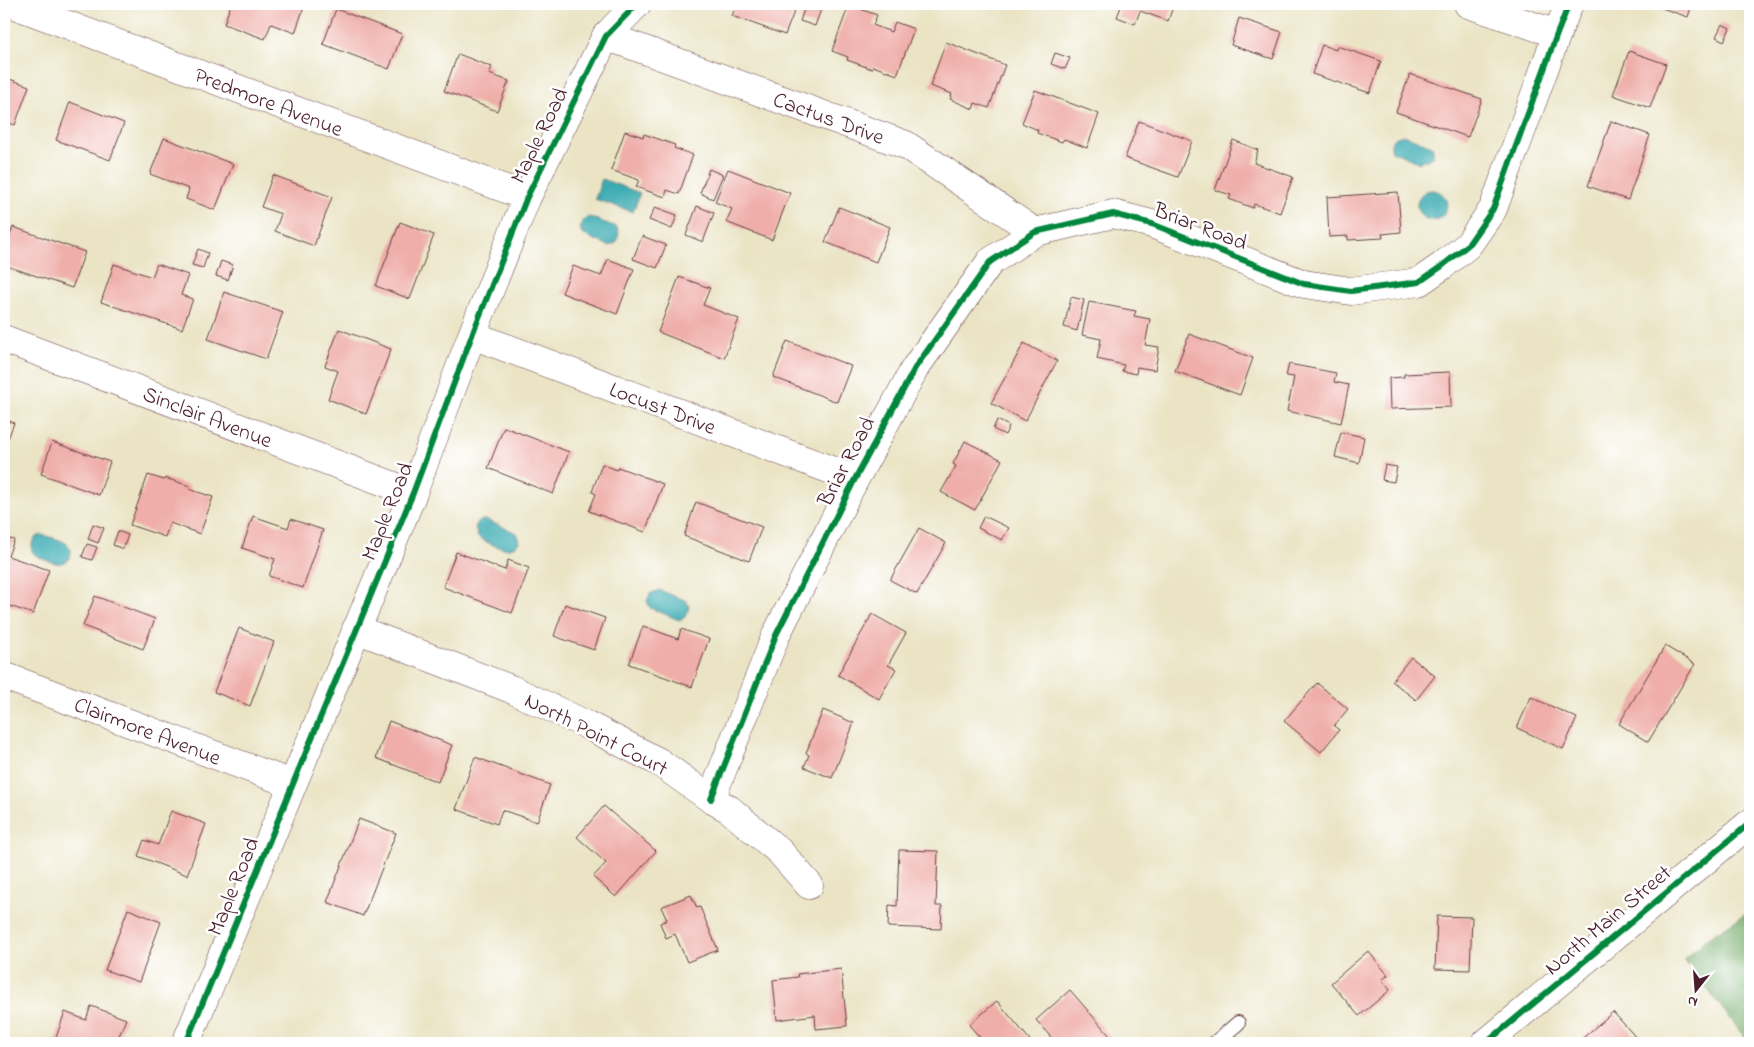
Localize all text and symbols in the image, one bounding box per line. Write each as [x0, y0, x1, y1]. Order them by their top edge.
street label: Predmore Avenue [189, 61, 347, 147]
street label: Maple Road [504, 83, 578, 190]
street label: Cactus Drive [768, 85, 888, 155]
street label: Briar Road [1148, 195, 1251, 260]
street label: Locust Drive [604, 375, 720, 445]
street label: Sinclair Avenue [138, 379, 276, 458]
street label: Briar Road [810, 412, 885, 514]
street label: Maple Road [355, 458, 423, 566]
street label: North Point Court [518, 686, 673, 786]
street label: Clairmore Avenue [69, 690, 225, 776]
street label: Maple Road [201, 833, 269, 941]
street label: North Main Street [1538, 858, 1680, 984]
north arrow [1672, 964, 1722, 1014]
text: N [1685, 990, 1700, 1012]

